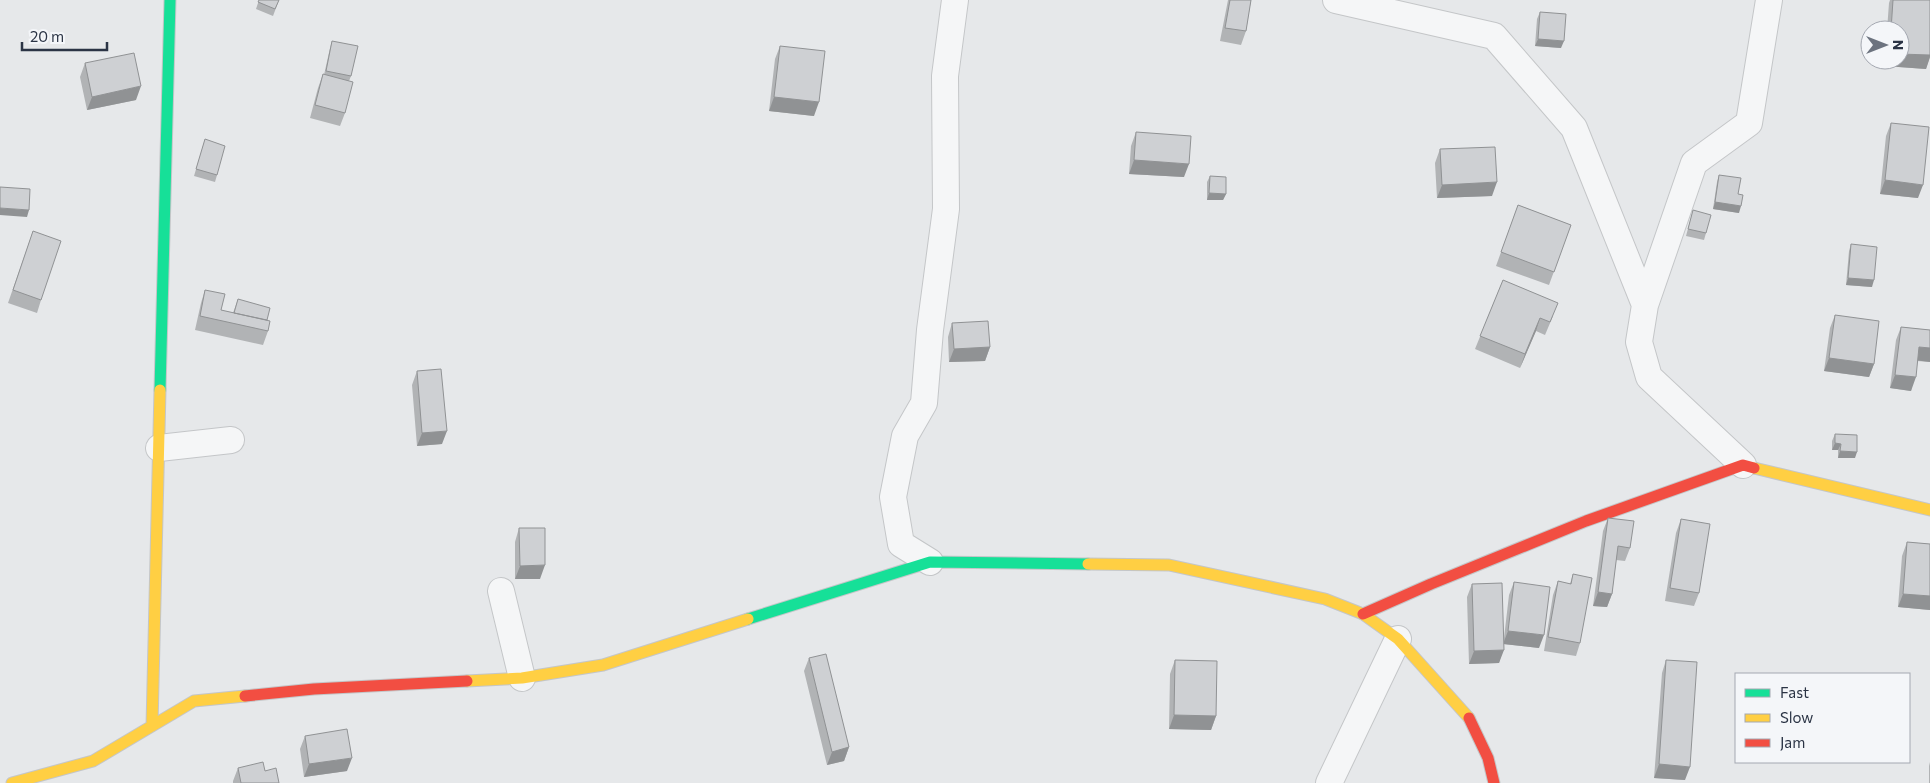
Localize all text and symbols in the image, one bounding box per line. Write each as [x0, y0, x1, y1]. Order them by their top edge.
scale bar [22, 20, 108, 52]
north arrow [1860, 20, 1910, 70]
text: 20 m [30, 27, 64, 45]
text: N [1890, 40, 1907, 50]
legend [1735, 673, 1910, 763]
text: Fast [1780, 683, 1809, 701]
text: Slow [1780, 708, 1813, 726]
text: Jam [1780, 733, 1805, 751]

